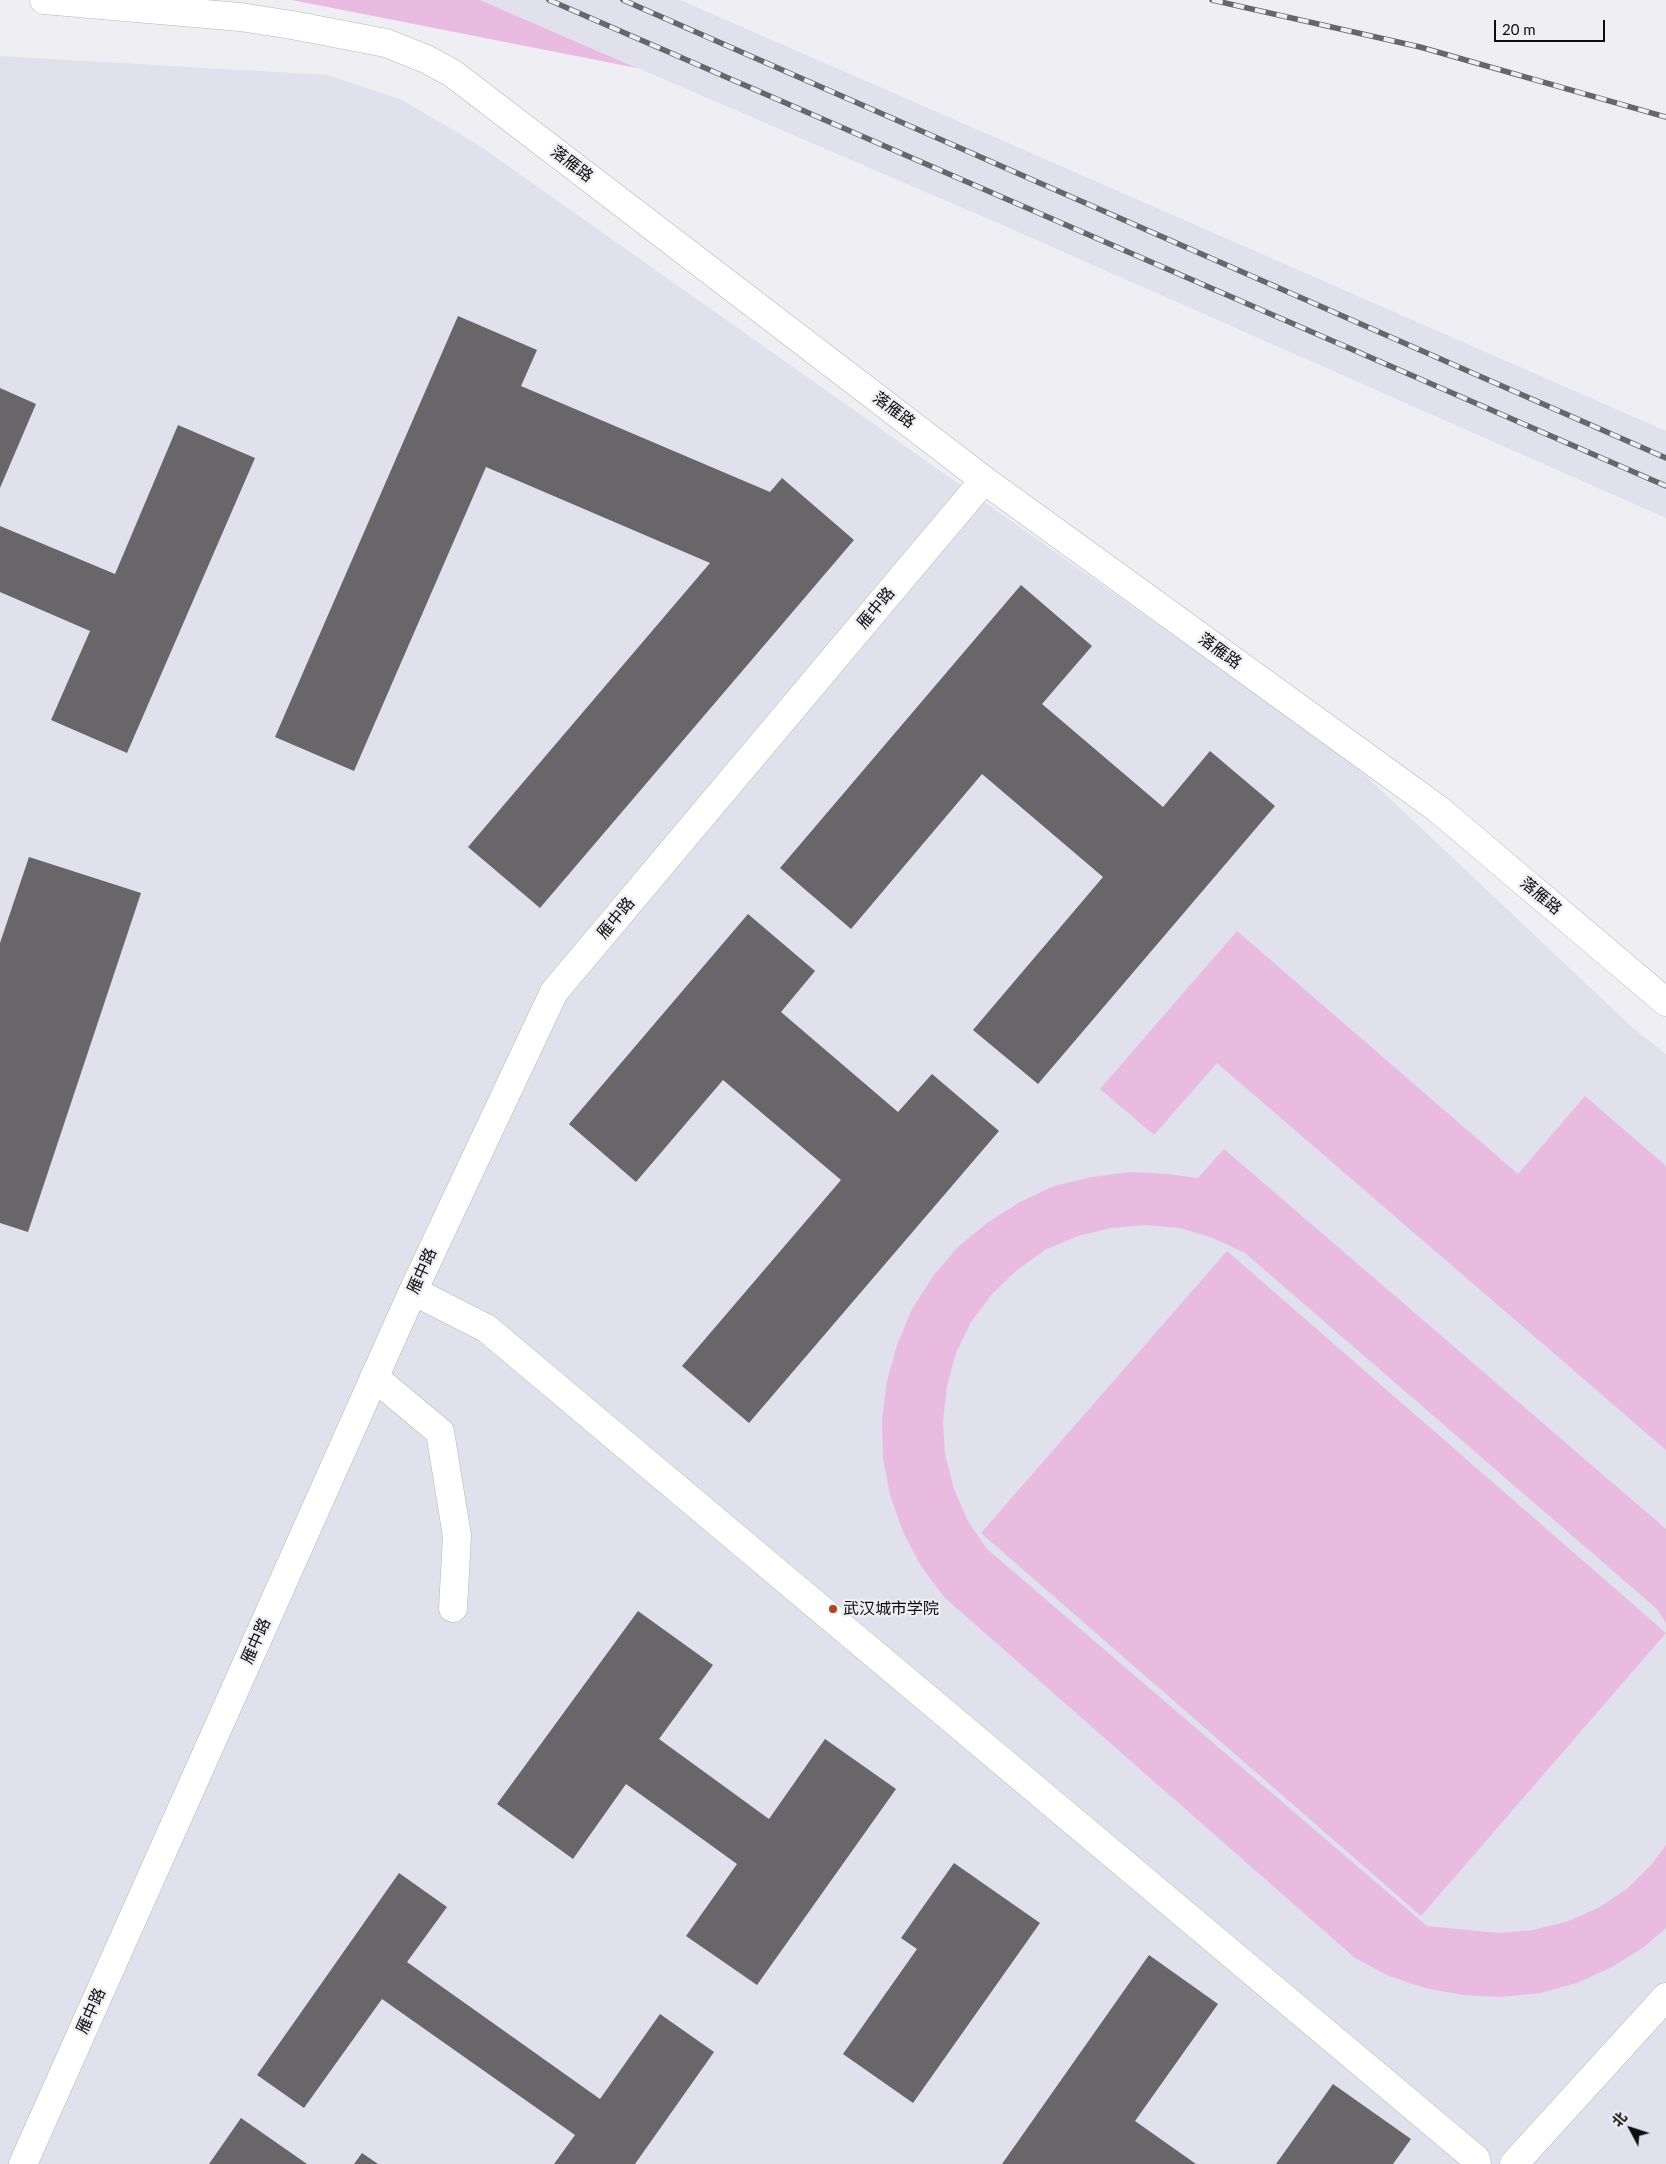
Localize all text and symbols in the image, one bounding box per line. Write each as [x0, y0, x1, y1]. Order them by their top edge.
scale bar [1496, 10, 1607, 42]
text: 20 m [1502, 20, 1536, 38]
street label: 落雁路 [547, 142, 597, 186]
street label: 落雁路 [869, 388, 919, 432]
street label: 雁中路 [853, 583, 899, 633]
street label: 落雁路 [1195, 629, 1245, 673]
street label: 落雁路 [1516, 873, 1566, 919]
street label: 雁中路 [593, 893, 639, 943]
street label: 雁中路 [403, 1245, 441, 1297]
place label: 武汉城市学院 [843, 1599, 939, 1619]
marker: 武汉城市学院 [827, 1603, 839, 1615]
street label: 雁中路 [237, 1615, 275, 1667]
street label: 雁中路 [72, 1985, 110, 2037]
north arrow [1606, 2104, 1656, 2154]
text: 北 [1608, 2108, 1630, 2130]

